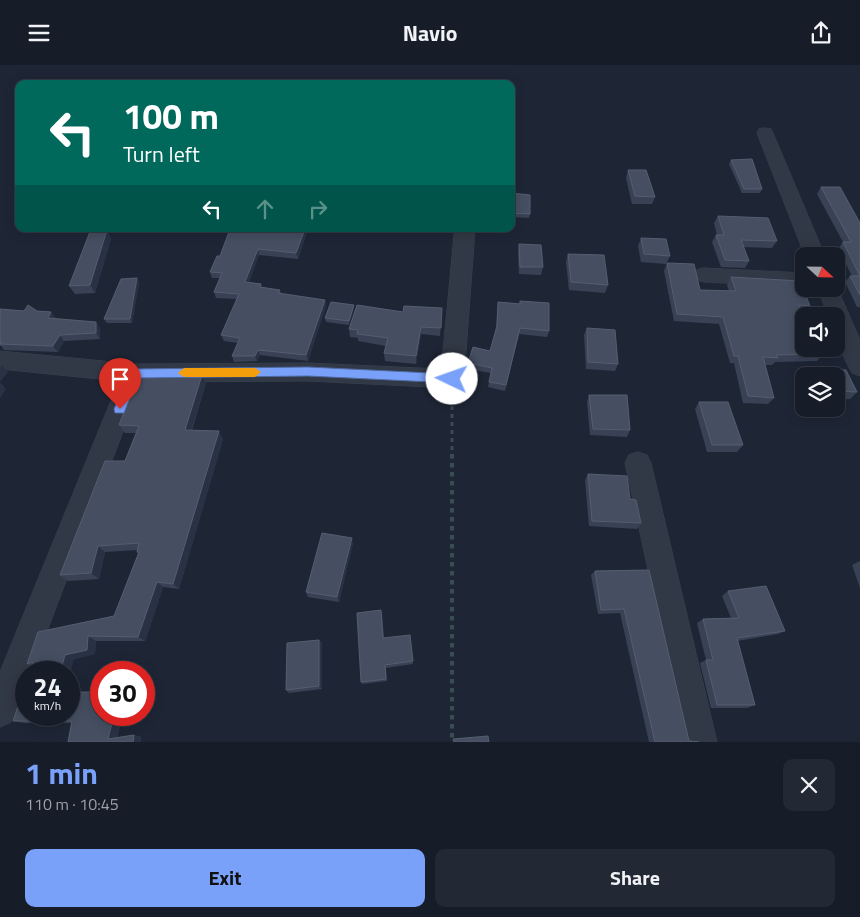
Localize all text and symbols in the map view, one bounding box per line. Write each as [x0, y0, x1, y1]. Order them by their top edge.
text: Navio [403, 16, 457, 50]
icon: menu [25, 19, 53, 47]
icon: share [807, 19, 835, 47]
text: 100 m [123, 89, 219, 143]
icon: left [40, 100, 105, 165]
text: Turn left [123, 137, 200, 171]
icon: left [198, 195, 226, 223]
icon: ahead [251, 195, 279, 223]
icon: right [304, 195, 332, 223]
north arrow [795, 247, 845, 297]
map controls [795, 247, 845, 417]
button: sound [795, 307, 845, 357]
position arrow [425, 352, 477, 404]
pin [99, 358, 141, 409]
icon: arrive [106, 365, 134, 393]
button: layers [795, 367, 845, 417]
speed limit sign: 30 [90, 661, 155, 726]
text: 24 [33, 668, 62, 706]
text: km/h [34, 696, 61, 715]
text: 1 min [25, 750, 98, 796]
button: close [783, 759, 835, 811]
text: 110 m · 10:45 [25, 792, 119, 816]
button: Exit [25, 849, 425, 907]
button: Share [435, 849, 835, 907]

